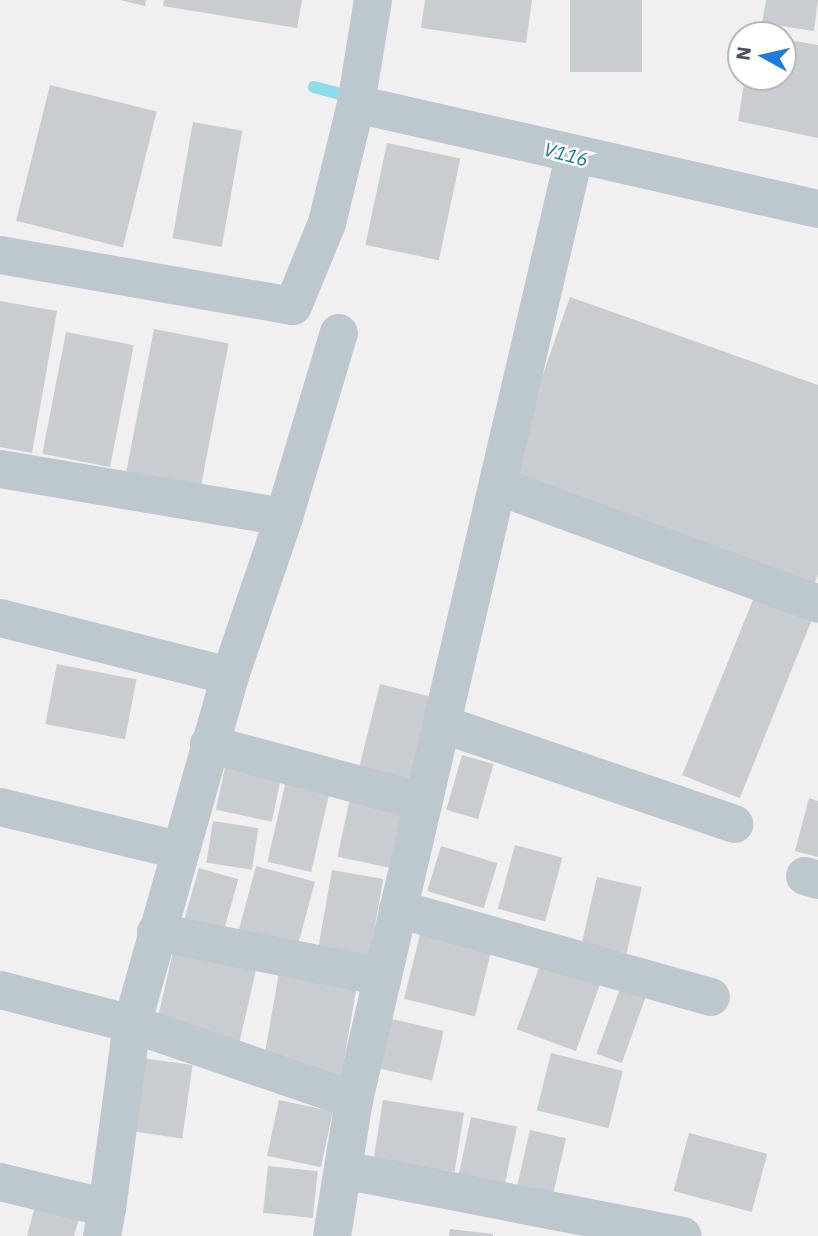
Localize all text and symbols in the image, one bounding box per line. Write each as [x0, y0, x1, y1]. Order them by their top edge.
north arrow [727, 21, 797, 91]
text: N [730, 45, 756, 62]
water label: V116 [541, 138, 591, 172]

